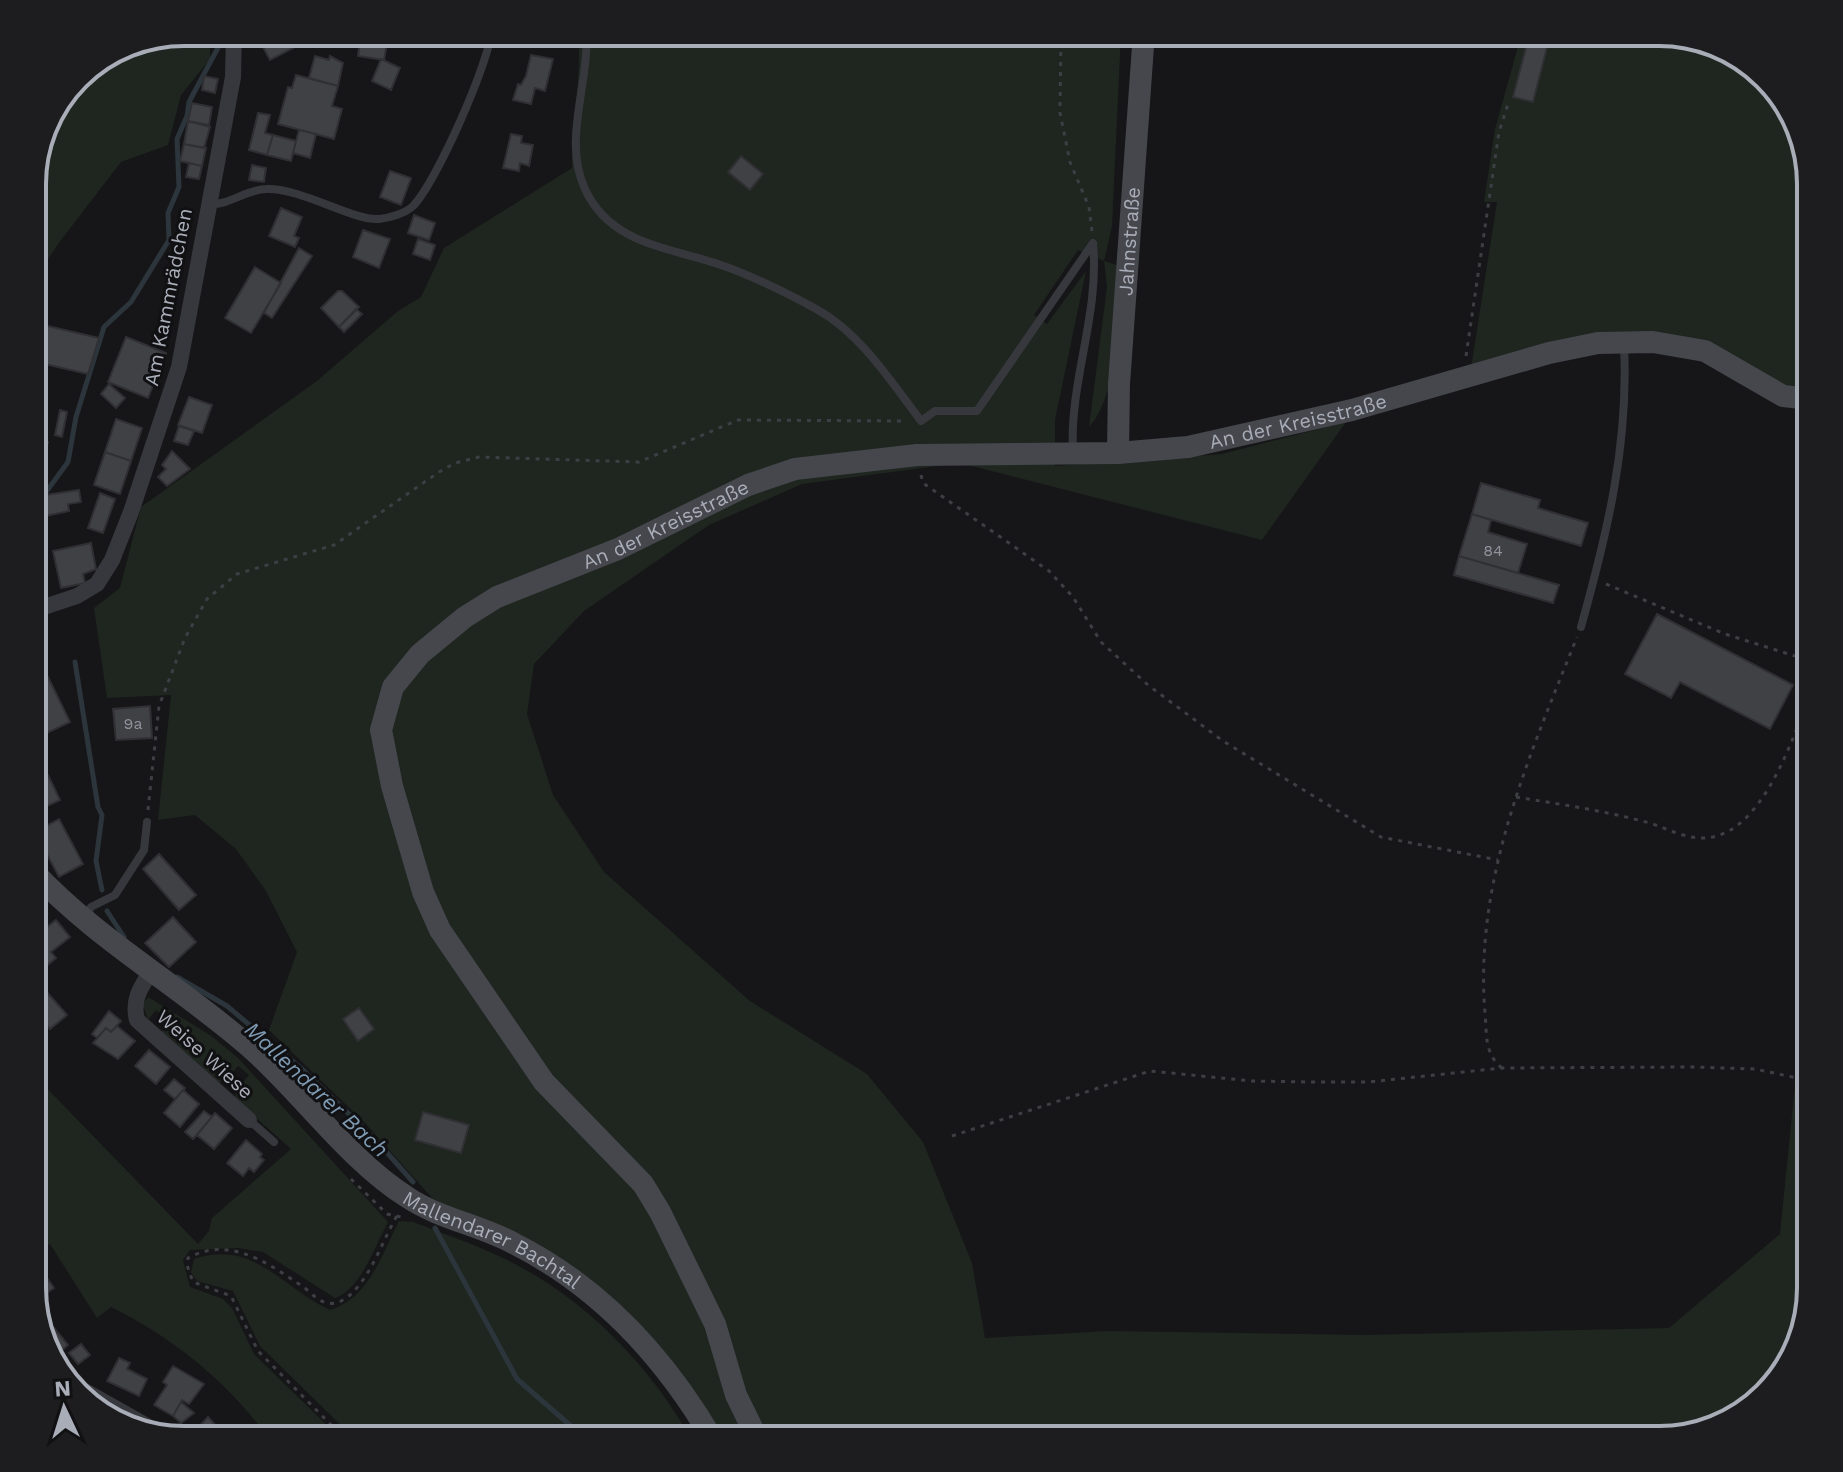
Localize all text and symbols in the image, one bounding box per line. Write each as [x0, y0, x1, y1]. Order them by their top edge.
street label: Jahnstraße [1113, 186, 1145, 297]
street label: Am Kammrädchen [139, 206, 197, 388]
street label: An der Kreisstraße [1207, 389, 1389, 454]
street label: An der Kreisstraße [579, 475, 753, 574]
house number: 84 [1483, 541, 1503, 560]
house number: 9a [124, 714, 142, 733]
street label: Weise Wiese [152, 1004, 258, 1104]
water label: Mallendarer Bach [240, 1017, 393, 1162]
street label: Mallendarer Bachtal [398, 1185, 586, 1294]
north arrow [24, 1368, 104, 1448]
text: N [54, 1376, 72, 1402]

